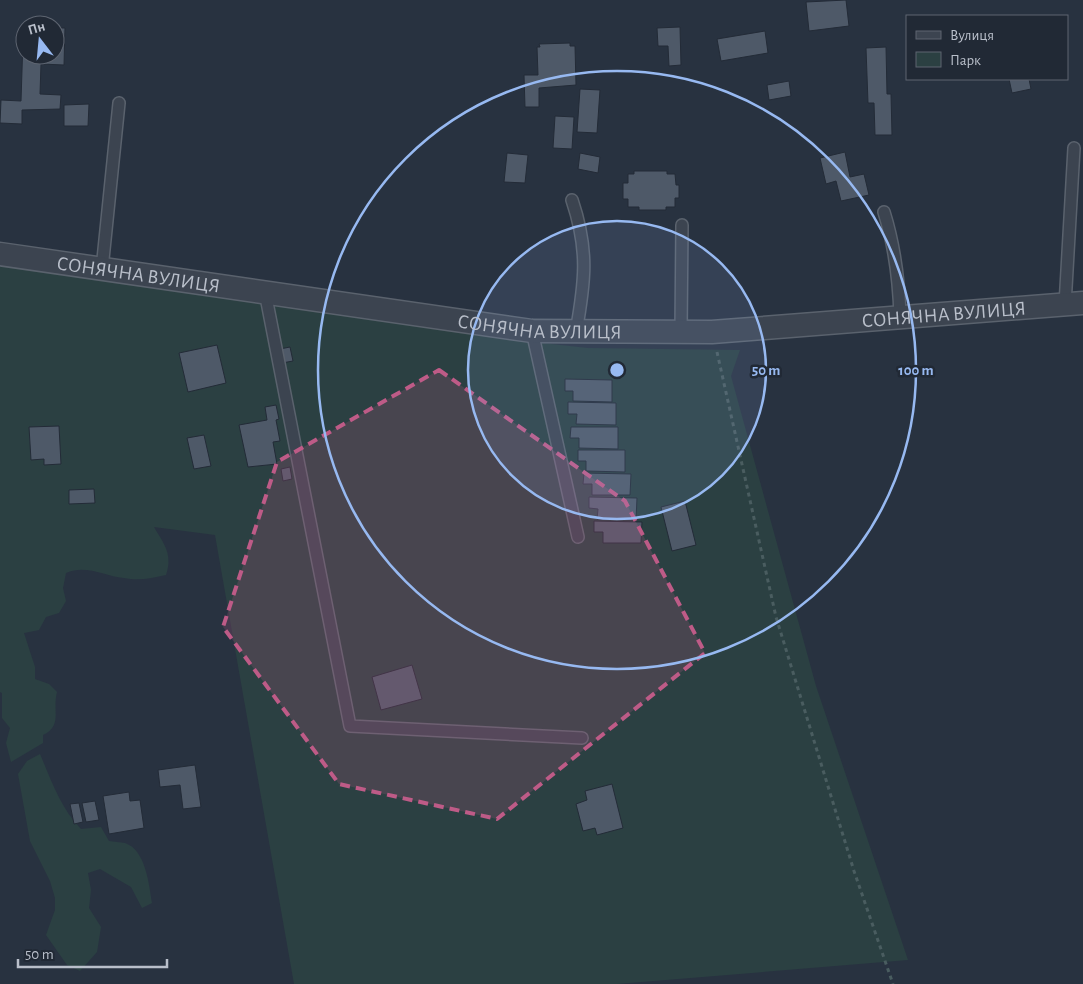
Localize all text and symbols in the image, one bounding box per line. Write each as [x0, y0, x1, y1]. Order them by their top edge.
north arrow [15, 15, 65, 65]
legend [906, 15, 1068, 80]
text: Пн [27, 19, 47, 38]
text: Вулиця [950, 28, 994, 43]
text: Парк [950, 53, 981, 68]
street label: СОНЯЧНА ВУЛИЦЯ [55, 253, 221, 297]
street label: СОНЯЧНА ВУЛИЦЯ [861, 298, 1027, 331]
street label: СОНЯЧНА ВУЛИЦЯ [456, 311, 622, 342]
centre of rings [608, 361, 626, 379]
text: 50 m [752, 363, 780, 378]
text: 100 m [898, 363, 934, 378]
scale bar [18, 936, 166, 968]
text: 50 m [25, 947, 54, 962]

